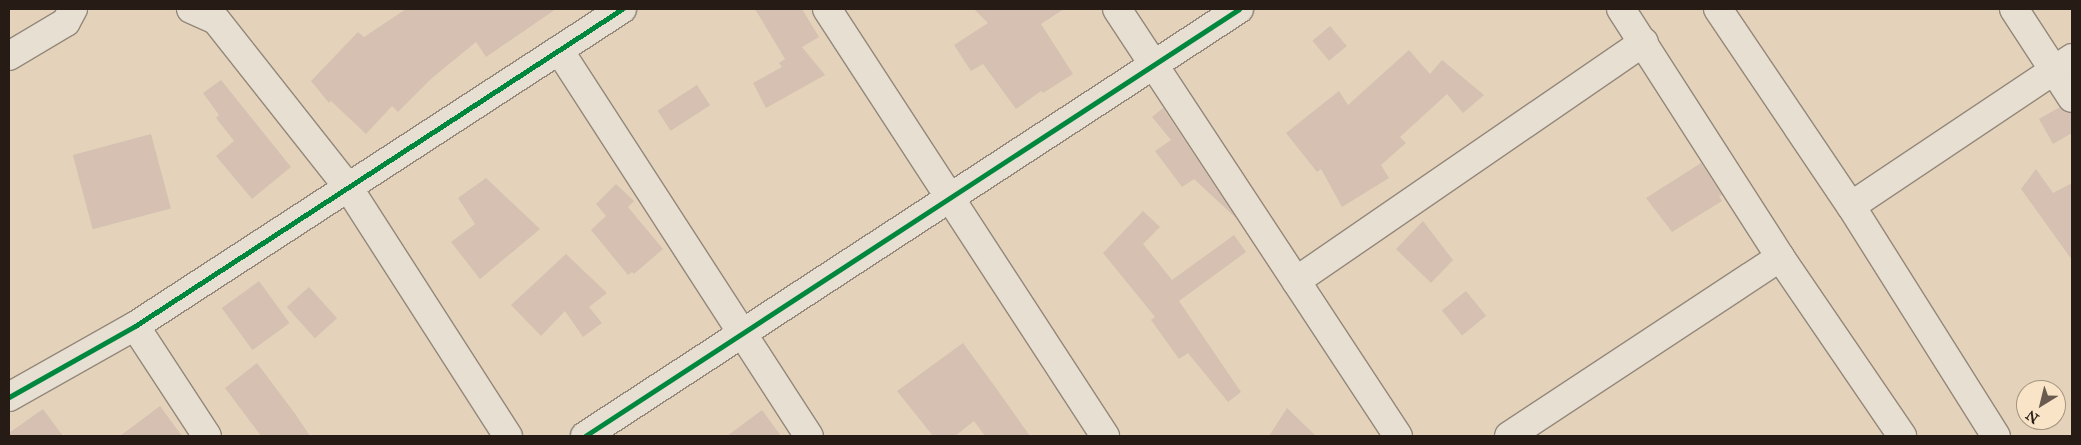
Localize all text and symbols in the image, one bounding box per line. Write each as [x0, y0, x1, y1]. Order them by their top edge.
north arrow [2016, 380, 2066, 430]
text: N [2023, 406, 2042, 427]

